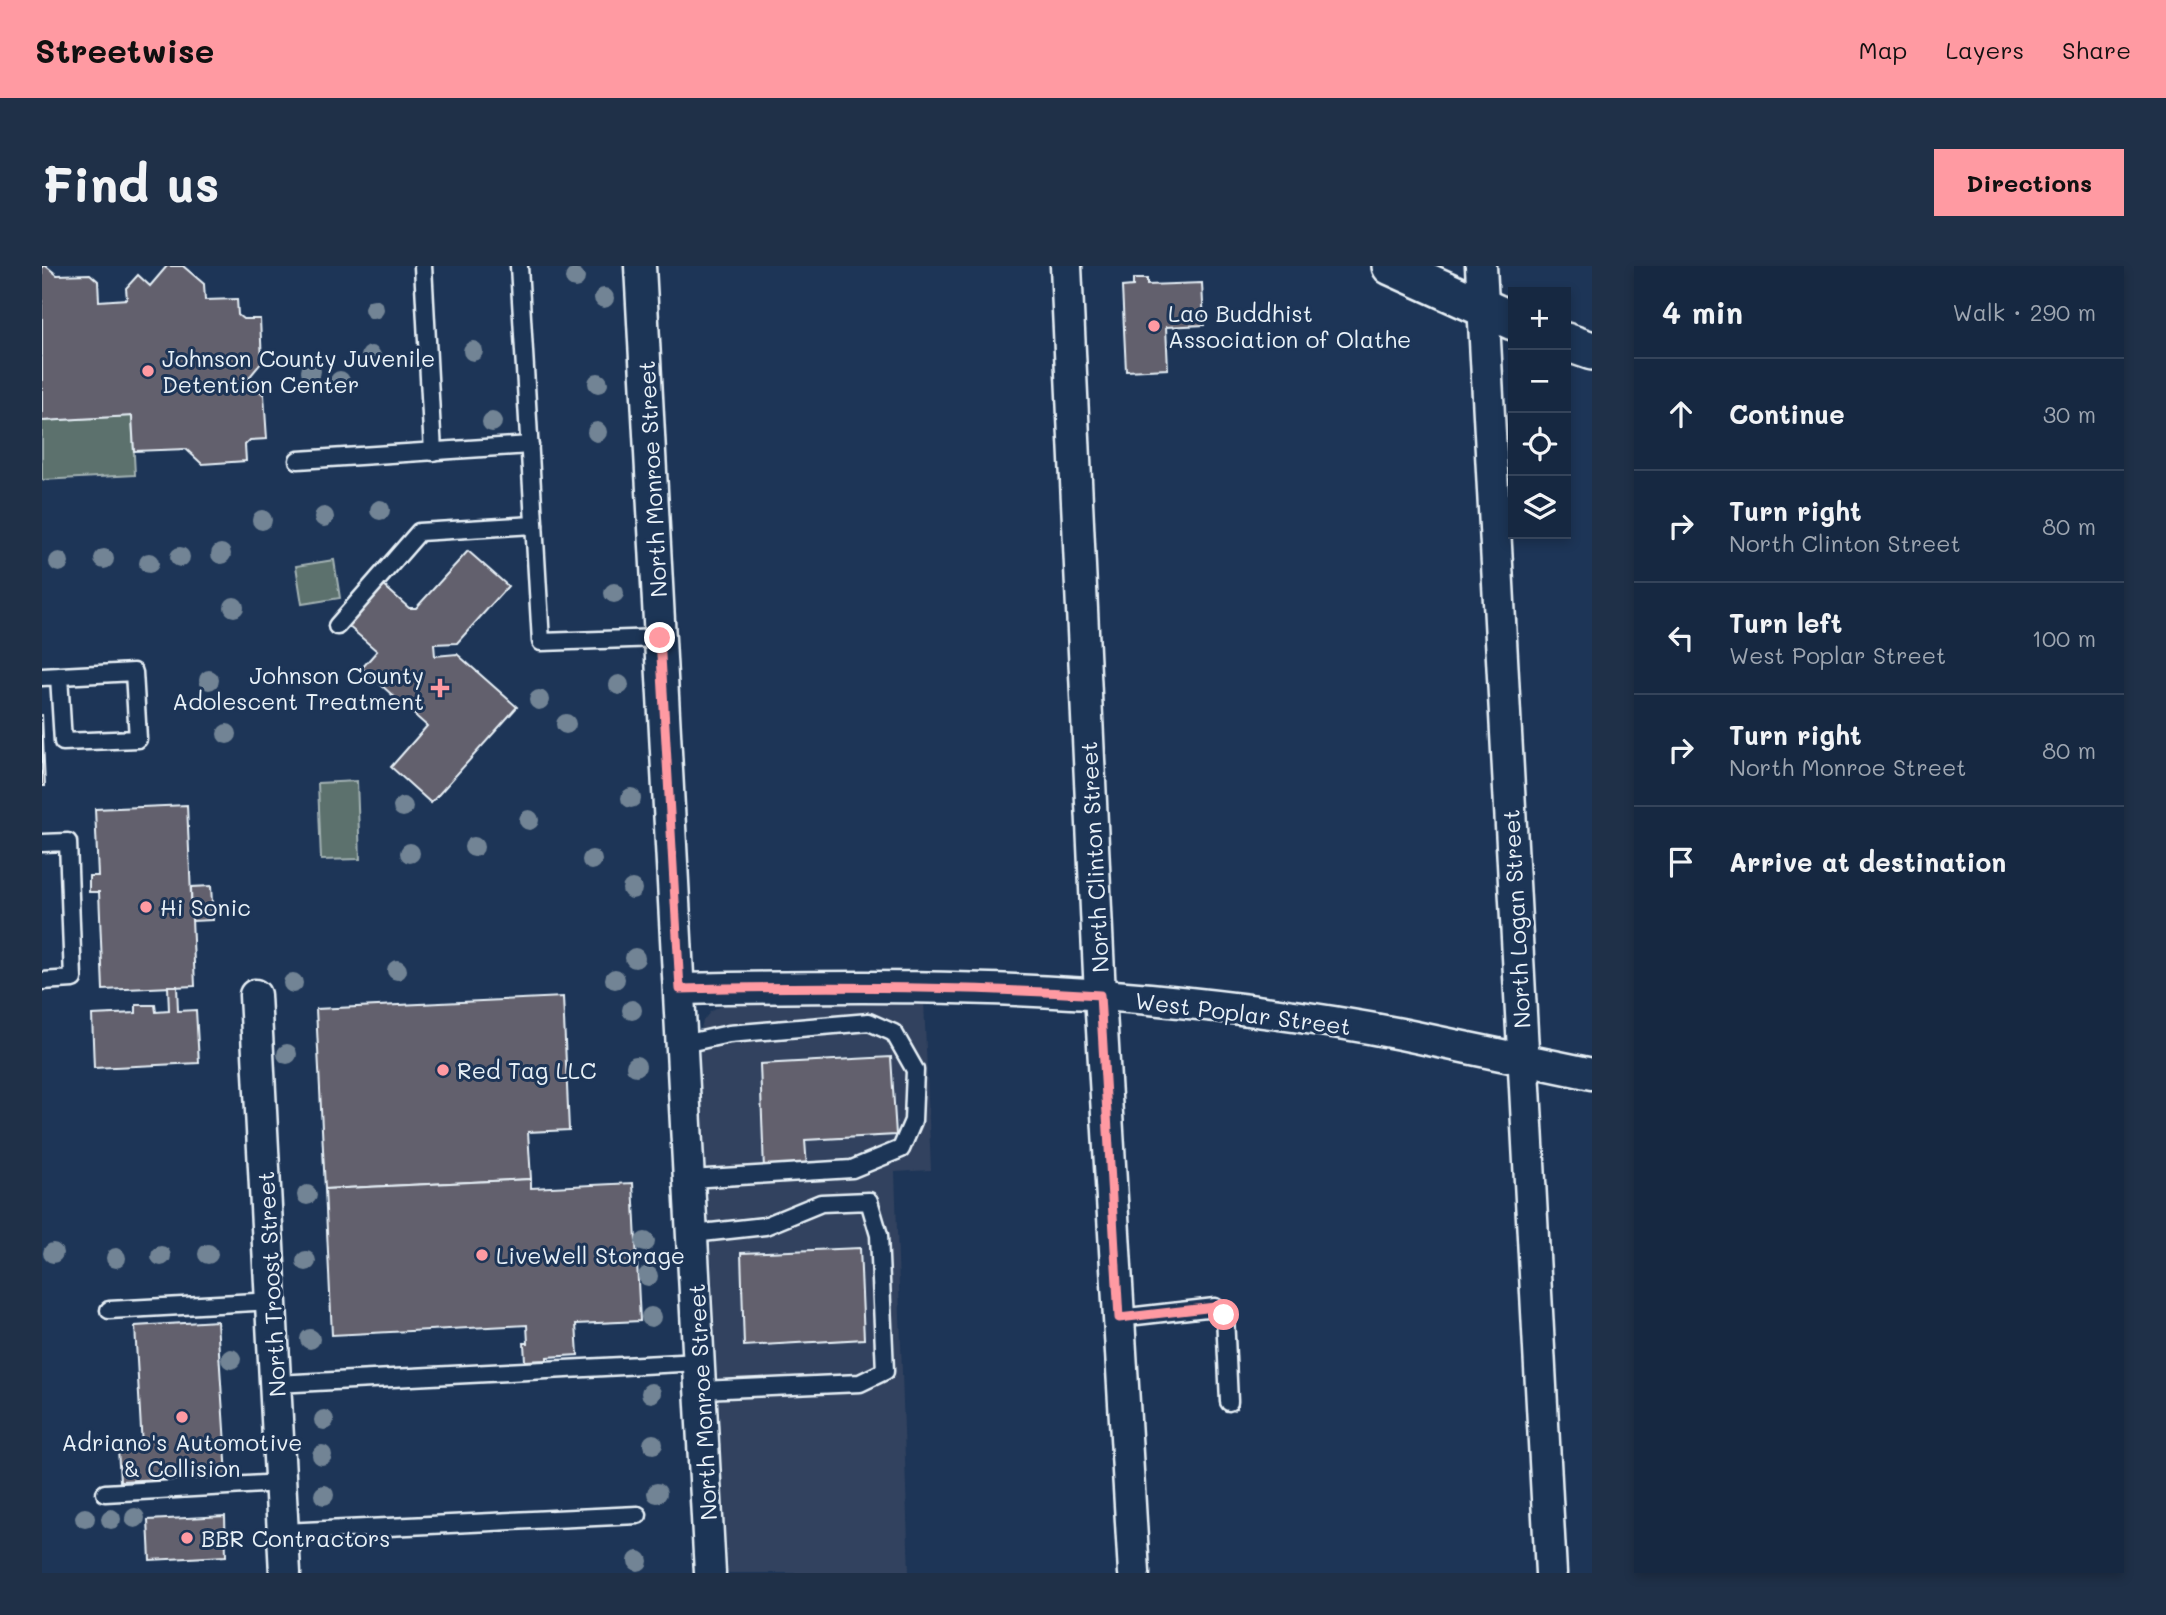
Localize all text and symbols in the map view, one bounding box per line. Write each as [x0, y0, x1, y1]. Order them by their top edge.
text: Streetwise [35, 28, 214, 71]
text: Map [1859, 34, 1907, 65]
text: Layers [1945, 34, 2024, 65]
text: Share [2062, 34, 2131, 65]
button: Directions [1934, 149, 2124, 216]
text: Find us [42, 151, 220, 214]
map controls [1508, 287, 1571, 539]
button: + [1508, 287, 1571, 350]
text: 4 min [1662, 292, 1743, 332]
text: Walk · 290 m [1952, 297, 2096, 327]
place label: Lao Buddhist Association of Olathe [1168, 298, 1411, 354]
marker: Lao Buddhist Association of Olathe [1146, 318, 1162, 334]
place label: Johnson County Juvenile Detention Center [162, 343, 435, 399]
button: − [1508, 350, 1571, 413]
street label: North Monroe Street [631, 360, 673, 598]
marker: Johnson County Juvenile Detention Center [140, 363, 156, 379]
icon: ahead [1662, 395, 1700, 433]
text: Continue [1729, 397, 1845, 431]
text: 30 m [2043, 399, 2096, 429]
button: locate [1508, 413, 1571, 476]
button: layers [1508, 476, 1571, 539]
text: Turn right [1729, 494, 1862, 528]
icon: right [1662, 507, 1700, 545]
text: 80 m [2042, 511, 2096, 541]
text: North Clinton Street [1729, 528, 1961, 558]
text: Turn left [1729, 606, 1842, 640]
icon: left [1662, 619, 1700, 657]
route end [644, 622, 675, 653]
text: 100 m [2032, 623, 2096, 653]
text: West Poplar Street [1729, 640, 1946, 670]
place label: Johnson County Adolescent Treatment [172, 660, 424, 716]
marker: Johnson County Adolescent Treatment [430, 678, 450, 698]
text: Turn right [1729, 718, 1862, 752]
icon: right [1662, 731, 1700, 769]
text: 80 m [2042, 735, 2096, 765]
street label: North Clinton Street [1073, 741, 1115, 973]
text: North Monroe Street [1729, 752, 1966, 782]
street label: North Logan Street [1495, 809, 1537, 1029]
icon: arrive [1662, 843, 1700, 881]
text: Arrive at destination [1729, 845, 2006, 879]
place label: Hi Sonic [160, 892, 251, 922]
marker: Hi Sonic [138, 899, 154, 915]
street label: West Poplar Street [1133, 985, 1353, 1041]
place label: Red Tag LLC [457, 1055, 596, 1085]
marker: Red Tag LLC [435, 1062, 451, 1078]
street label: North Troost Street [250, 1170, 292, 1398]
place label: LiveWell Storage [496, 1240, 685, 1270]
marker: LiveWell Storage [474, 1247, 490, 1263]
street label: North Monroe Street [681, 1283, 723, 1521]
route start [1208, 1299, 1239, 1330]
marker: Adriano's Automotive & Collision [174, 1409, 190, 1425]
place label: Adriano's Automotive & Collision [61, 1427, 303, 1483]
place label: BBR Contractors [201, 1523, 390, 1553]
marker: BBR Contractors [179, 1530, 195, 1546]

